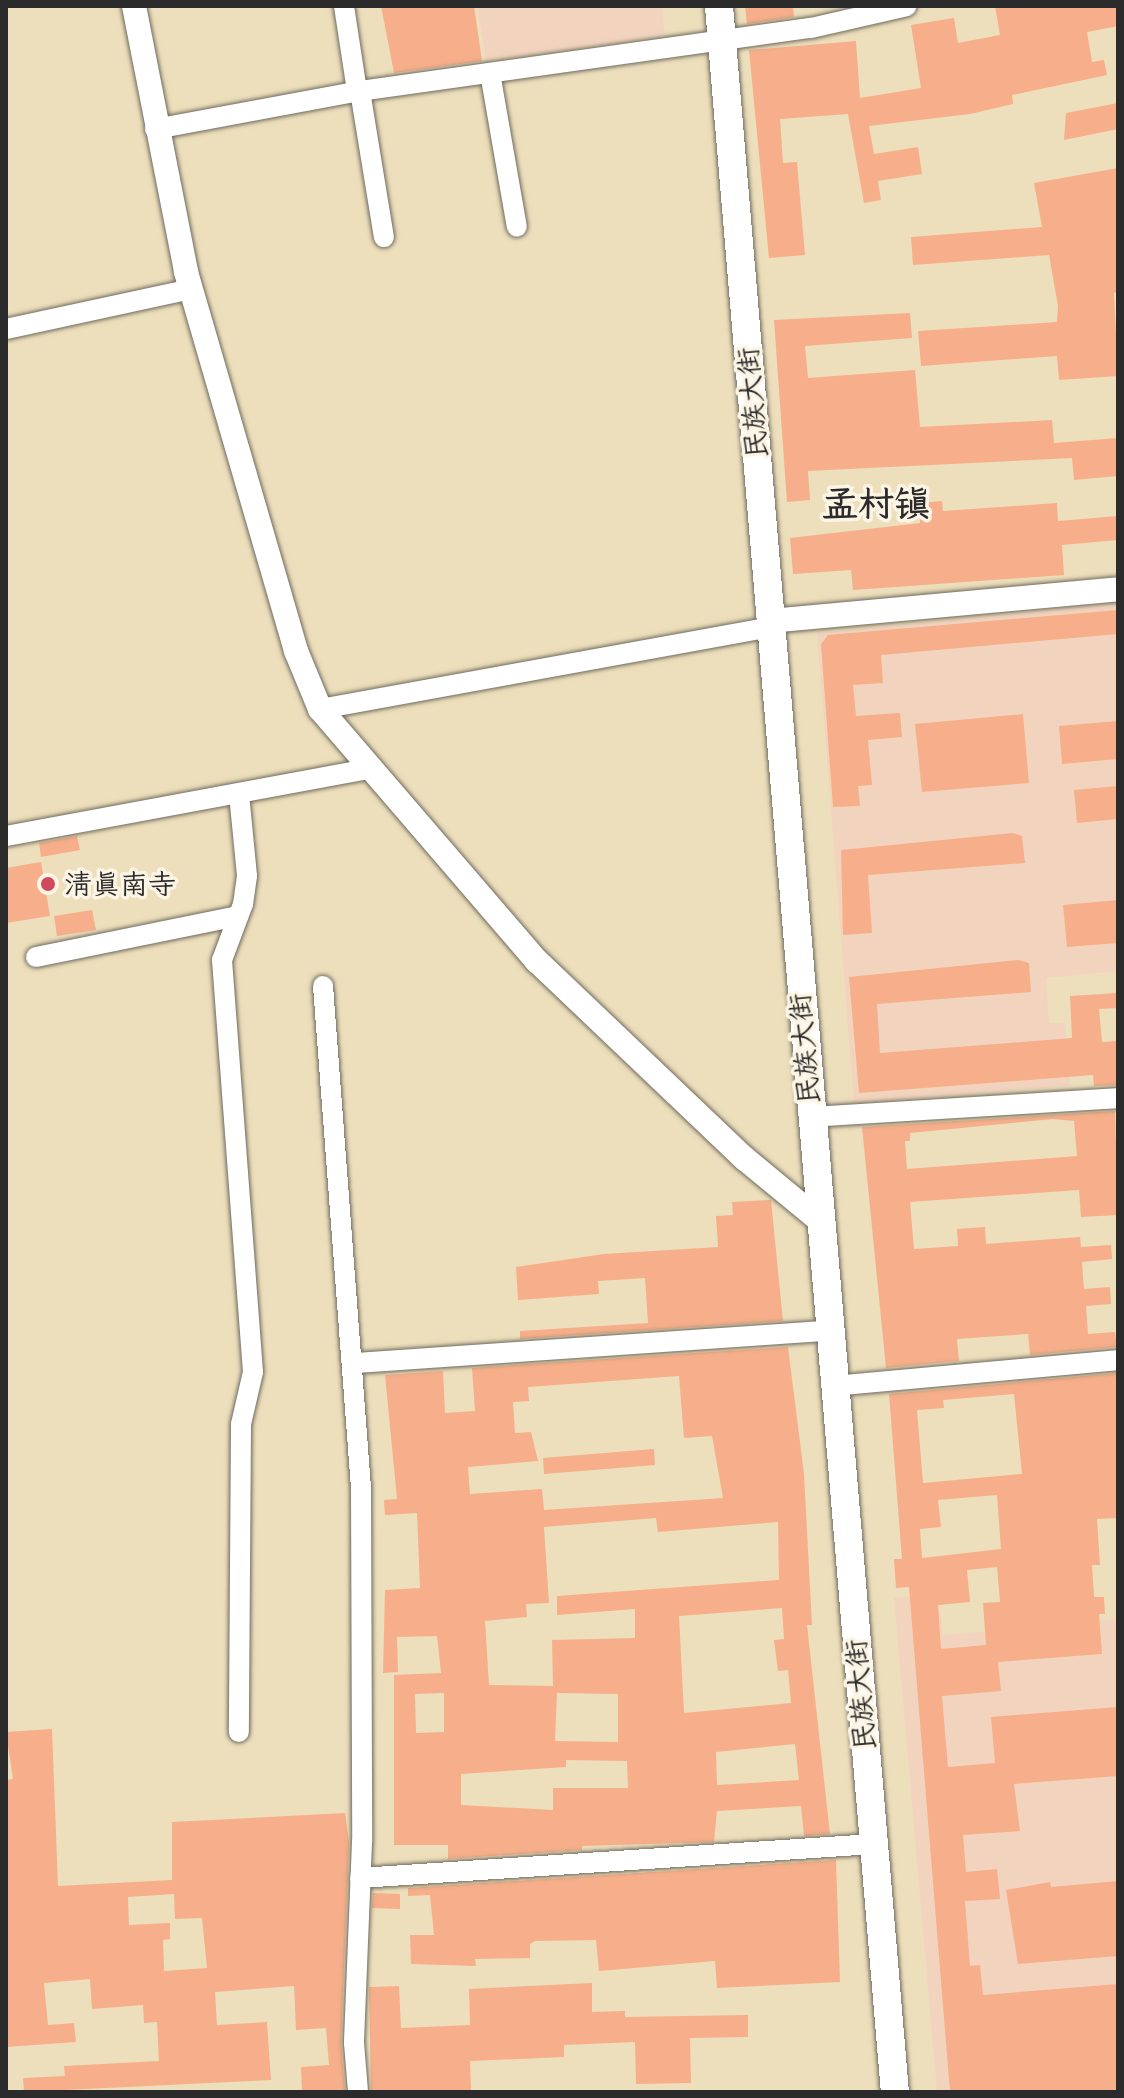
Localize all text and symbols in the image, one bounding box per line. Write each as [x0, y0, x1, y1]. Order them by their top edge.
street label: 民族大街 [730, 346, 774, 460]
district label: 孟村镇 [822, 482, 930, 526]
place label: 清真南寺 [64, 867, 176, 901]
marker: 清真南寺 [39, 875, 57, 893]
street label: 民族大街 [782, 992, 826, 1106]
street label: 民族大街 [838, 1638, 882, 1752]

